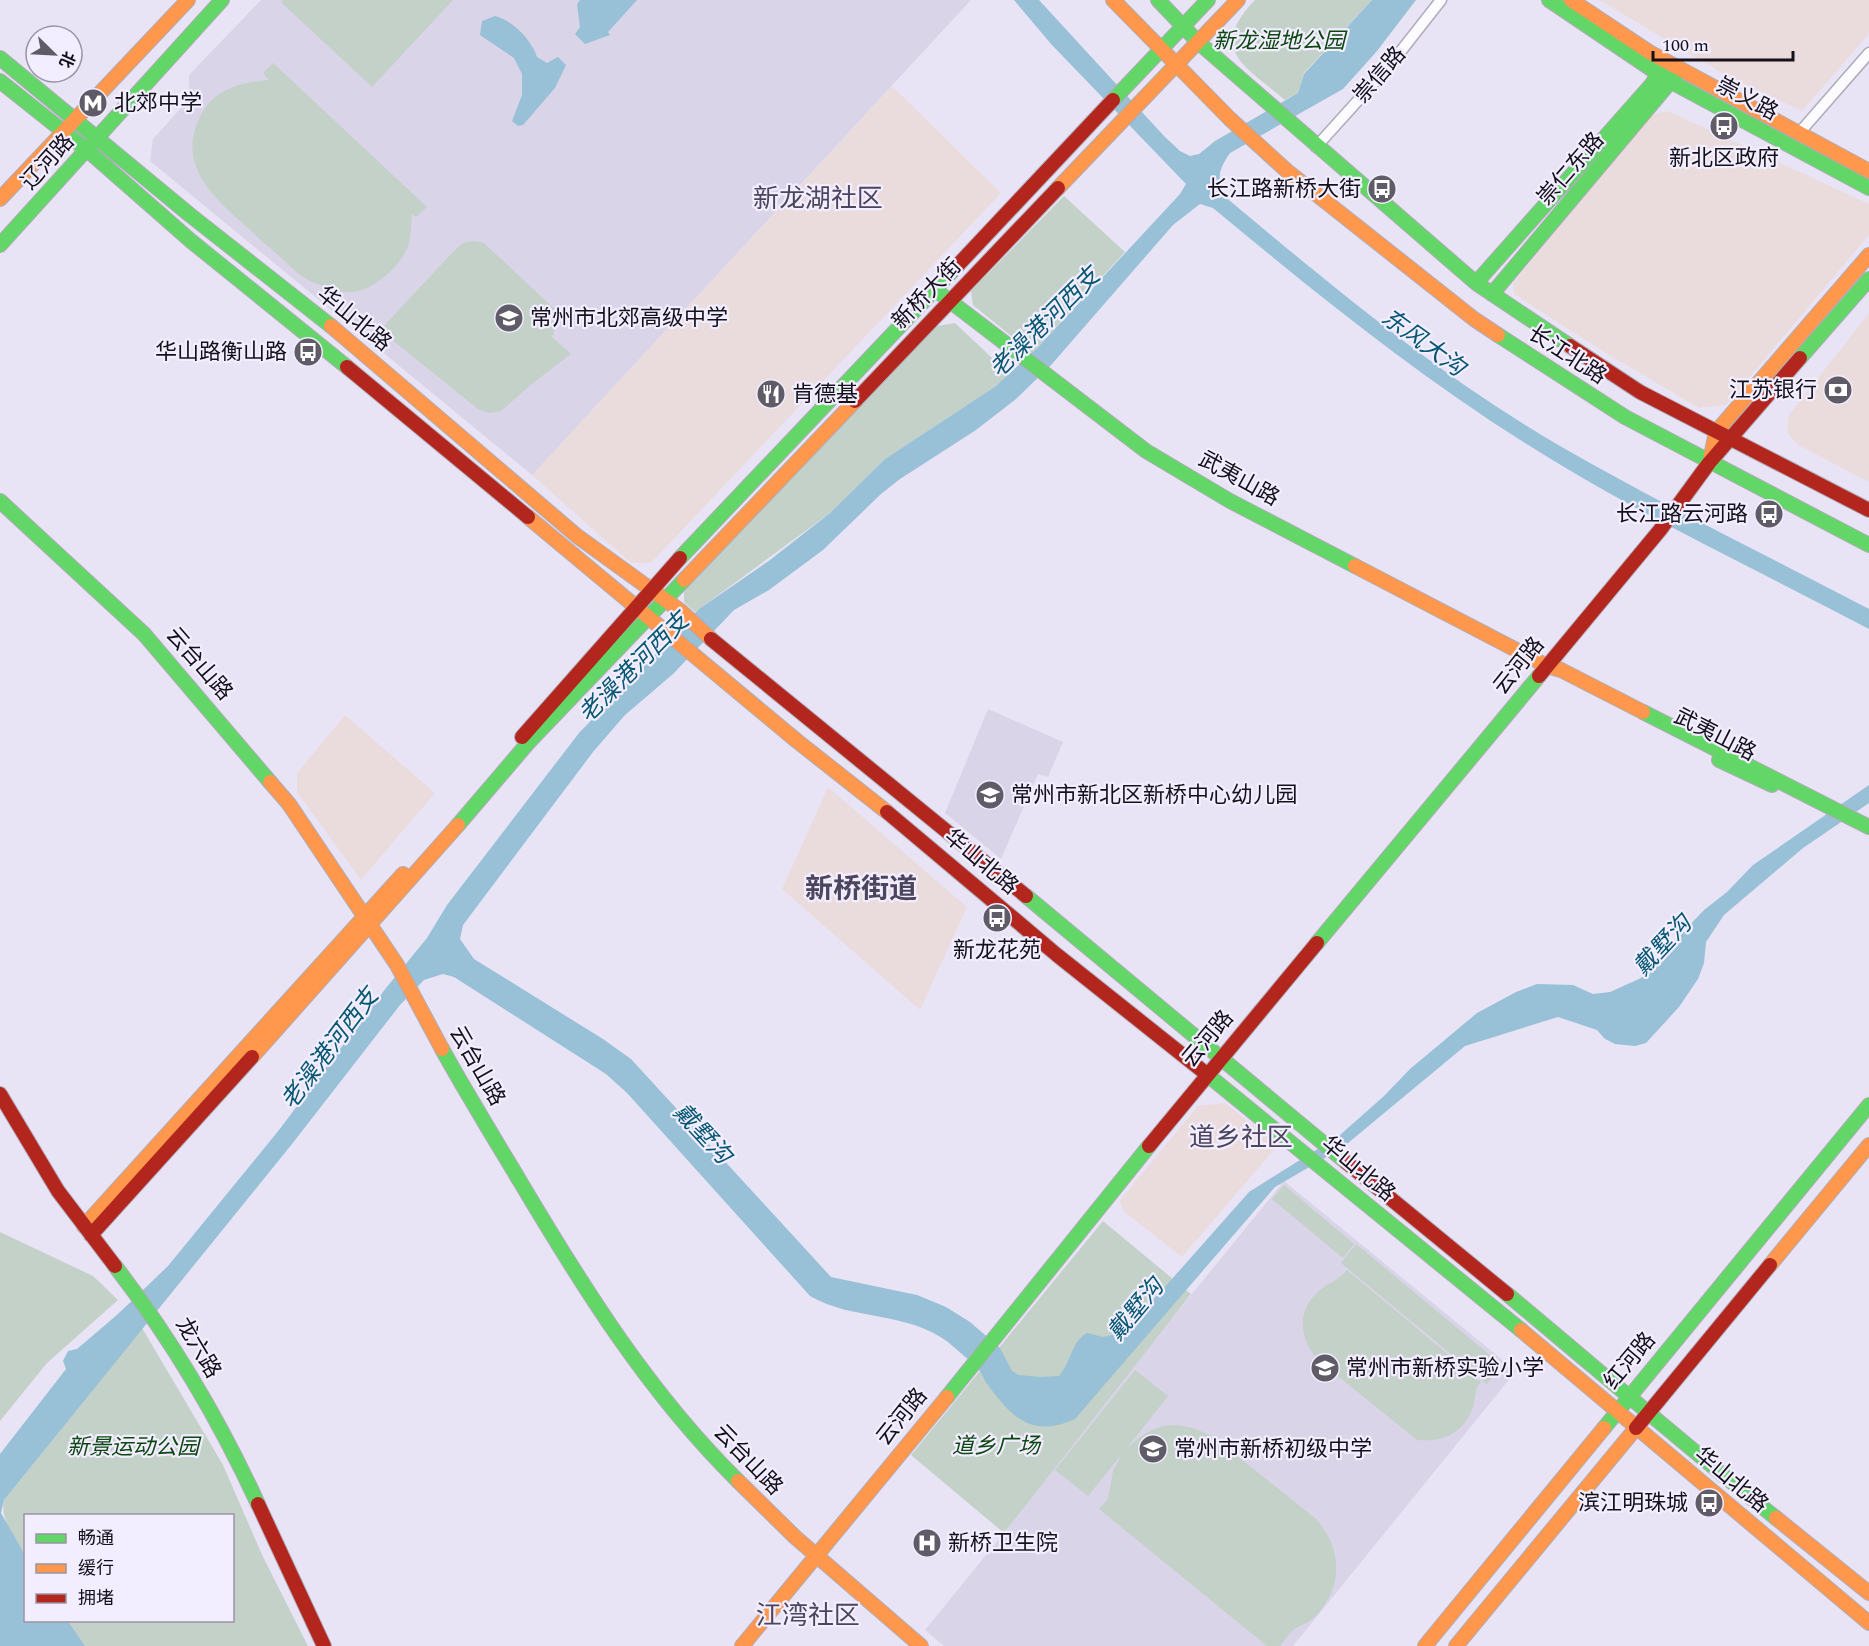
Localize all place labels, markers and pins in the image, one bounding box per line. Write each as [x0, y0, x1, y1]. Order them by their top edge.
metro station icon: 北郊中学 [77, 87, 109, 119]
place label: 北郊中学 [114, 87, 202, 120]
bus stop icon: 新北区政府 [1708, 110, 1740, 142]
place label: 新北区政府 [1669, 142, 1779, 175]
place label: 长江路新桥大街 [1207, 173, 1361, 206]
bus stop icon: 长江路新桥大街 [1366, 173, 1398, 205]
school or university icon: 常州市北郊高级中学 [493, 302, 525, 334]
place label: 常州市北郊高级中学 [530, 302, 728, 335]
place label: 华山路衡山路 [155, 336, 287, 369]
bus stop icon: 华山路衡山路 [292, 336, 324, 368]
place label: 江苏银行 [1729, 374, 1817, 407]
bank icon: 江苏银行 [1822, 374, 1854, 406]
restaurant icon: 肯德基 [755, 378, 787, 410]
place label: 肯德基 [792, 378, 858, 411]
place label: 长江路云河路 [1616, 498, 1748, 531]
bus stop icon: 长江路云河路 [1753, 498, 1785, 530]
school or university icon: 常州市新北区新桥中心幼儿园 [974, 779, 1006, 811]
place label: 常州市新北区新桥中心幼儿园 [1011, 779, 1297, 812]
bus stop icon: 新龙花苑 [981, 902, 1013, 934]
place label: 新龙花苑 [953, 934, 1041, 967]
school or university icon: 常州市新桥实验小学 [1309, 1352, 1341, 1384]
place label: 常州市新桥实验小学 [1346, 1352, 1544, 1385]
school or university icon: 常州市新桥初级中学 [1137, 1433, 1169, 1465]
place label: 常州市新桥初级中学 [1174, 1433, 1372, 1466]
place label: 滨江明珠城 [1578, 1487, 1688, 1520]
bus stop icon: 滨江明珠城 [1693, 1487, 1725, 1519]
hospital icon: 新桥卫生院 [911, 1527, 943, 1559]
place label: 新桥卫生院 [948, 1527, 1058, 1560]

